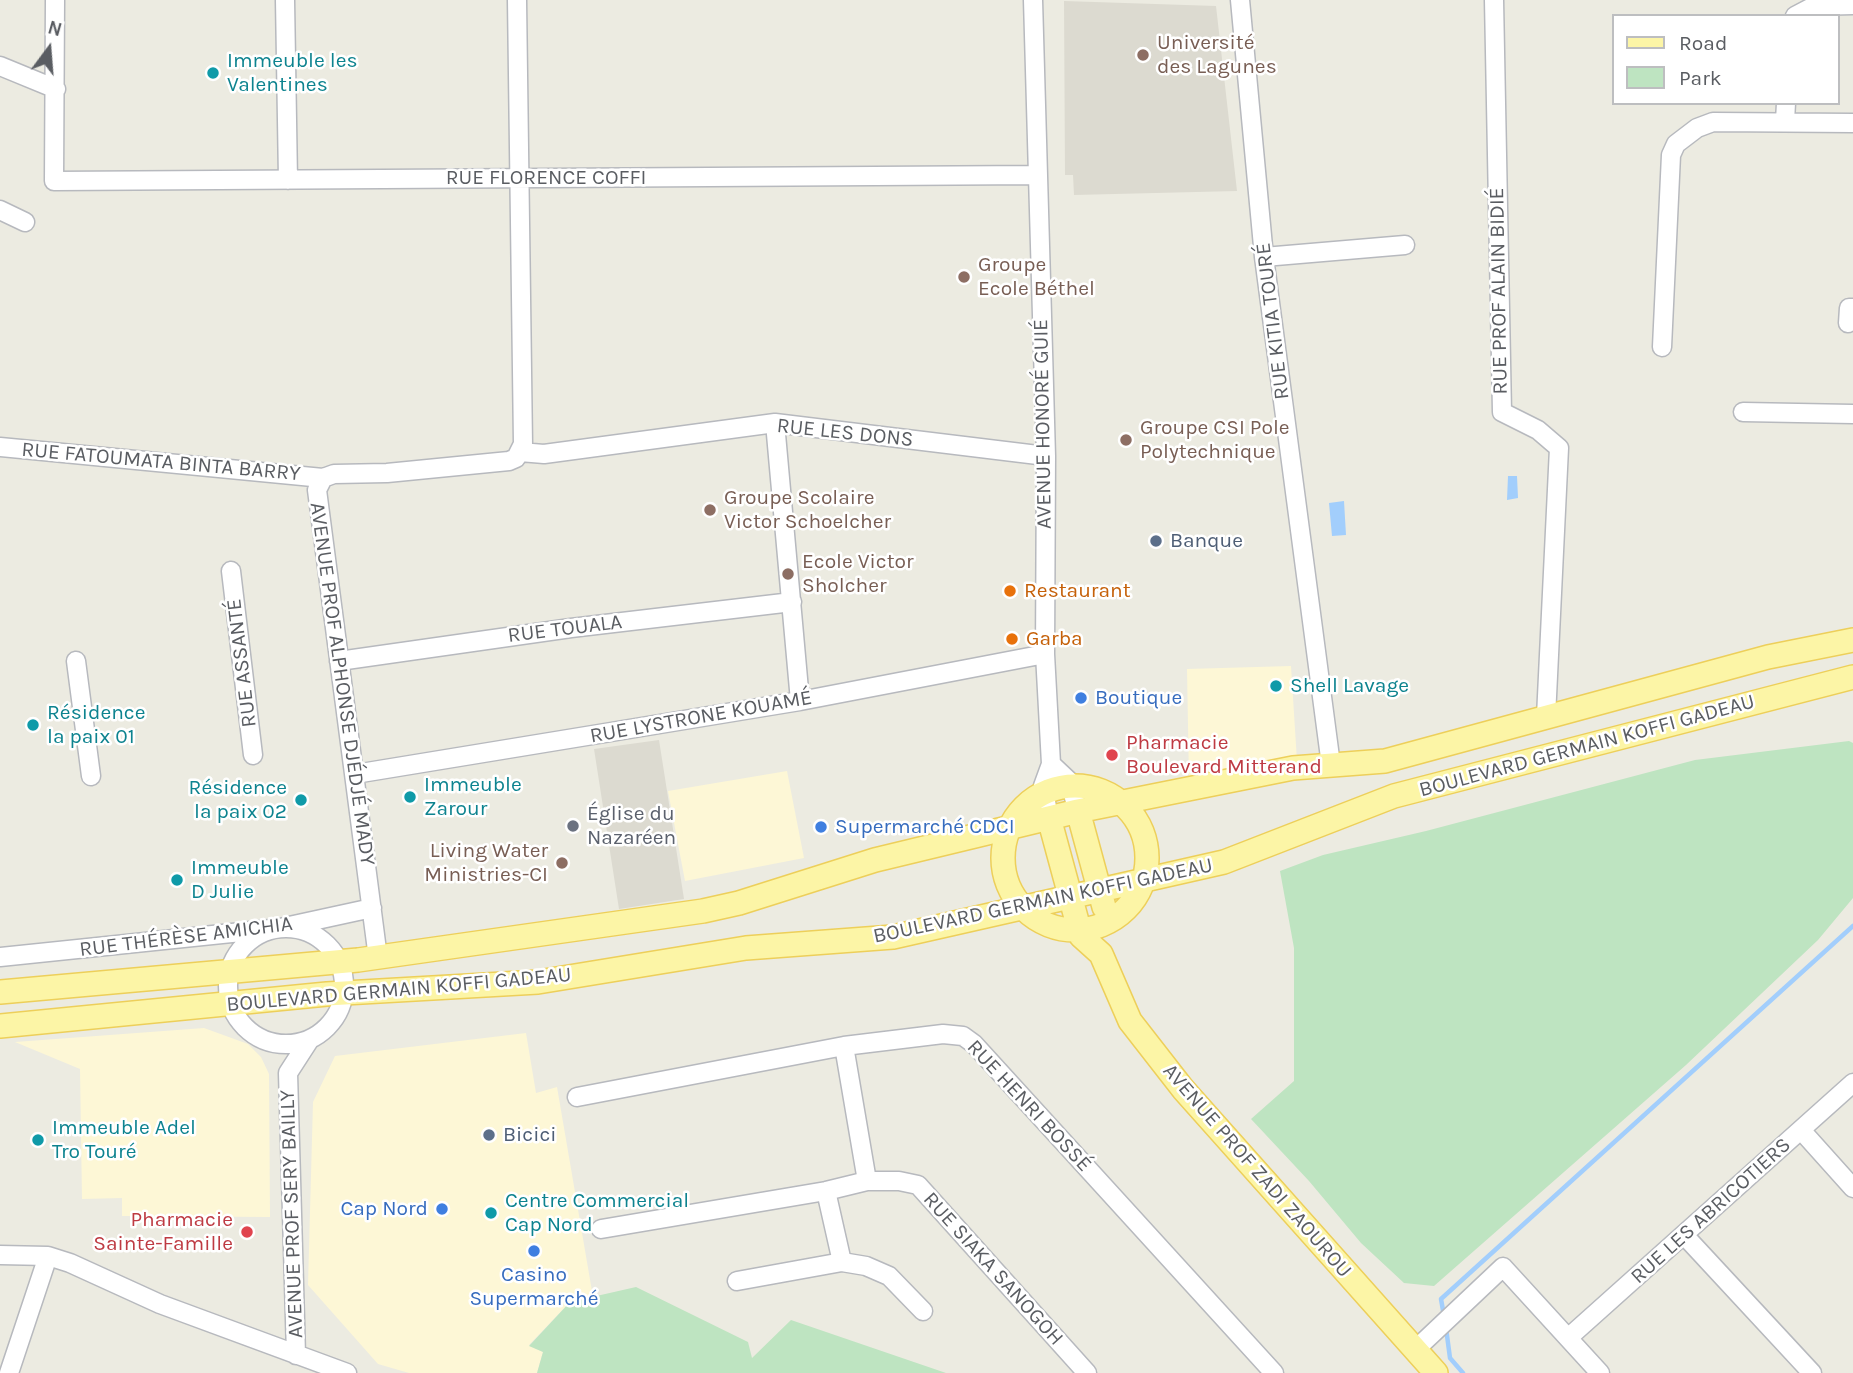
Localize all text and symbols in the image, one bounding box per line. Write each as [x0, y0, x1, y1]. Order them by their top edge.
north arrow [14, 14, 84, 84]
legend [1612, 14, 1839, 105]
text: N [45, 16, 64, 41]
place label: Université des Lagunes [1157, 30, 1277, 80]
text: Road [1679, 31, 1727, 55]
marker: Université des Lagunes [1135, 47, 1151, 63]
place label: Immeuble les Valentines [227, 48, 357, 98]
marker: Immeuble les Valentines [205, 65, 221, 81]
text: Park [1679, 66, 1722, 90]
street label: RUE FLORENCE COFFI [446, 165, 646, 191]
street label: RUE PROF ALAIN BIDIÉ [1485, 187, 1513, 395]
street label: RUE KITIA TOURÉ [1251, 241, 1295, 401]
place label: Groupe Ecole Béthel [978, 252, 1095, 302]
marker: Groupe Ecole Béthel [956, 269, 972, 285]
street label: AVENUE HONORÉ GUIÉ [1029, 319, 1057, 529]
street label: RUE LES DONS [775, 413, 915, 453]
place label: Groupe CSI Pole Polytechnique [1140, 415, 1290, 465]
marker: Groupe CSI Pole Polytechnique [1118, 432, 1134, 448]
street label: RUE FATOUMATA BINTA BARRY [20, 437, 302, 487]
place label: Groupe Scolaire Victor Schoelcher [724, 485, 891, 535]
street label: AVENUE PROF ALPHONSE DJÉDJÉ MADY [304, 501, 380, 867]
marker: Groupe Scolaire Victor Schoelcher [702, 502, 718, 518]
place label: Banque [1170, 528, 1243, 554]
marker: Banque [1148, 533, 1164, 549]
place label: Ecole Victor Sholcher [802, 549, 914, 599]
marker: Ecole Victor Sholcher [780, 566, 796, 582]
place label: Restaurant [1024, 578, 1131, 604]
marker: Restaurant [1002, 583, 1018, 599]
street label: RUE ASSANTÉ [222, 597, 262, 729]
street label: RUE TOUALA [506, 609, 624, 649]
place label: Garba [1026, 626, 1083, 652]
marker: Garba [1004, 631, 1020, 647]
place label: Shell Lavage [1290, 673, 1409, 699]
marker: Shell Lavage [1268, 678, 1284, 694]
street label: RUE LYSTRONE KOUAMÉ [588, 685, 814, 749]
place label: Boutique [1095, 685, 1182, 711]
street label: BOULEVARD GERMAIN KOFFI GADEAU [1416, 689, 1758, 803]
marker: Boutique [1073, 690, 1089, 706]
place label: Résidence la paix 01 [47, 700, 145, 750]
marker: Résidence la paix 01 [25, 717, 41, 733]
place label: Pharmacie Boulevard Mitterand [1126, 730, 1322, 780]
marker: Pharmacie Boulevard Mitterand [1104, 747, 1120, 763]
place label: Immeuble Zarour [424, 772, 522, 822]
place label: Résidence la paix 02 [189, 775, 287, 825]
marker: Immeuble Zarour [402, 789, 418, 805]
marker: Résidence la paix 02 [293, 792, 309, 808]
place label: Église du Nazaréen [587, 801, 676, 851]
place label: Supermarché CDCI [835, 814, 1015, 840]
marker: Église du Nazaréen [565, 818, 581, 834]
marker: Supermarché CDCI [813, 819, 829, 835]
place label: Living Water Ministries-CI [424, 838, 548, 888]
street label: BOULEVARD GERMAIN KOFFI GADEAU [871, 853, 1215, 949]
place label: Immeuble D Julie [191, 855, 289, 905]
marker: Living Water Ministries-CI [554, 855, 570, 871]
marker: Immeuble D Julie [169, 872, 185, 888]
street label: RUE THÉRÈSE AMICHIA [78, 911, 294, 963]
street label: BOULEVARD GERMAIN KOFFI GADEAU [225, 962, 573, 1018]
street label: RUE HENRI BOSSÉ [961, 1035, 1097, 1177]
street label: AVENUE PROF ZADI ZAOUROU [1157, 1059, 1357, 1283]
street label: AVENUE PROF SERY BAILLY [275, 1089, 309, 1339]
place label: Immeuble Adel Tro Touré [52, 1115, 196, 1165]
place label: Bicici [503, 1122, 556, 1148]
marker: Bicici [481, 1127, 497, 1143]
marker: Immeuble Adel Tro Touré [30, 1132, 46, 1148]
street label: RUE LES ABRICOTIERS [1626, 1132, 1796, 1290]
street label: RUE SIAKA SANOGOH [918, 1187, 1068, 1351]
place label: Centre Commercial Cap Nord [505, 1188, 689, 1238]
place label: Cap Nord [340, 1196, 428, 1222]
marker: Cap Nord [434, 1201, 450, 1217]
marker: Centre Commercial Cap Nord [483, 1205, 499, 1221]
place label: Pharmacie Sainte-Famille [93, 1207, 233, 1257]
marker: Pharmacie Sainte-Famille [239, 1224, 255, 1240]
marker: Casino Supermarché [526, 1243, 542, 1259]
place label: Casino Supermarché [469, 1262, 599, 1312]

